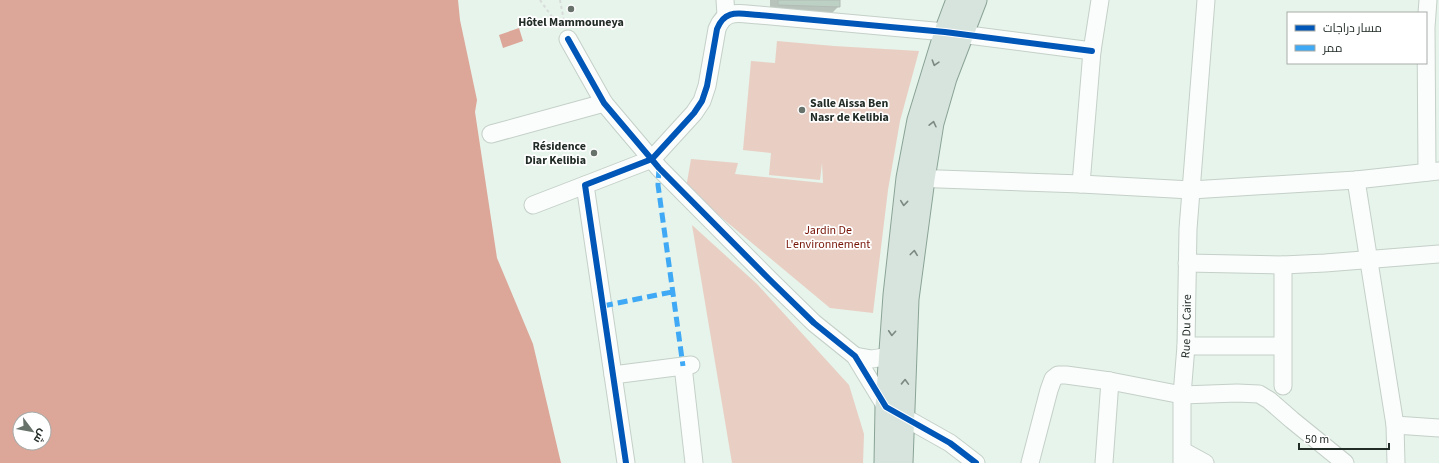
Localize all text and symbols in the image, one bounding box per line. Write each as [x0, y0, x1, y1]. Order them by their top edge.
marker: Hôtel Mammouneya [566, 4, 576, 14]
legend [1287, 12, 1427, 64]
place label: Hôtel Mammouneya [518, 14, 624, 31]
text: مسار دراجات [1323, 20, 1382, 37]
text: ممر [1322, 40, 1342, 57]
one-way arrow [931, 60, 940, 67]
place label: Salle Aissa Ben Nasr de Kelibia [810, 95, 889, 126]
marker: Salle Aissa Ben Nasr de Kelibia [797, 105, 807, 115]
one-way arrow [929, 121, 937, 127]
place label: Résidence Diar Kelibia [525, 138, 586, 169]
marker: Résidence Diar Kelibia [589, 148, 599, 158]
one-way arrow [900, 200, 909, 207]
park label: Jardin De L'environnement [786, 222, 870, 253]
one-way arrow [909, 249, 918, 256]
street label: Rue Du Caire [1177, 294, 1196, 359]
one-way arrow [887, 330, 896, 336]
one-way arrow [900, 379, 909, 385]
north arrow [12, 411, 52, 451]
scale bar [1299, 425, 1389, 451]
text: ش [30, 426, 50, 446]
text: 50 m [1305, 431, 1329, 448]

